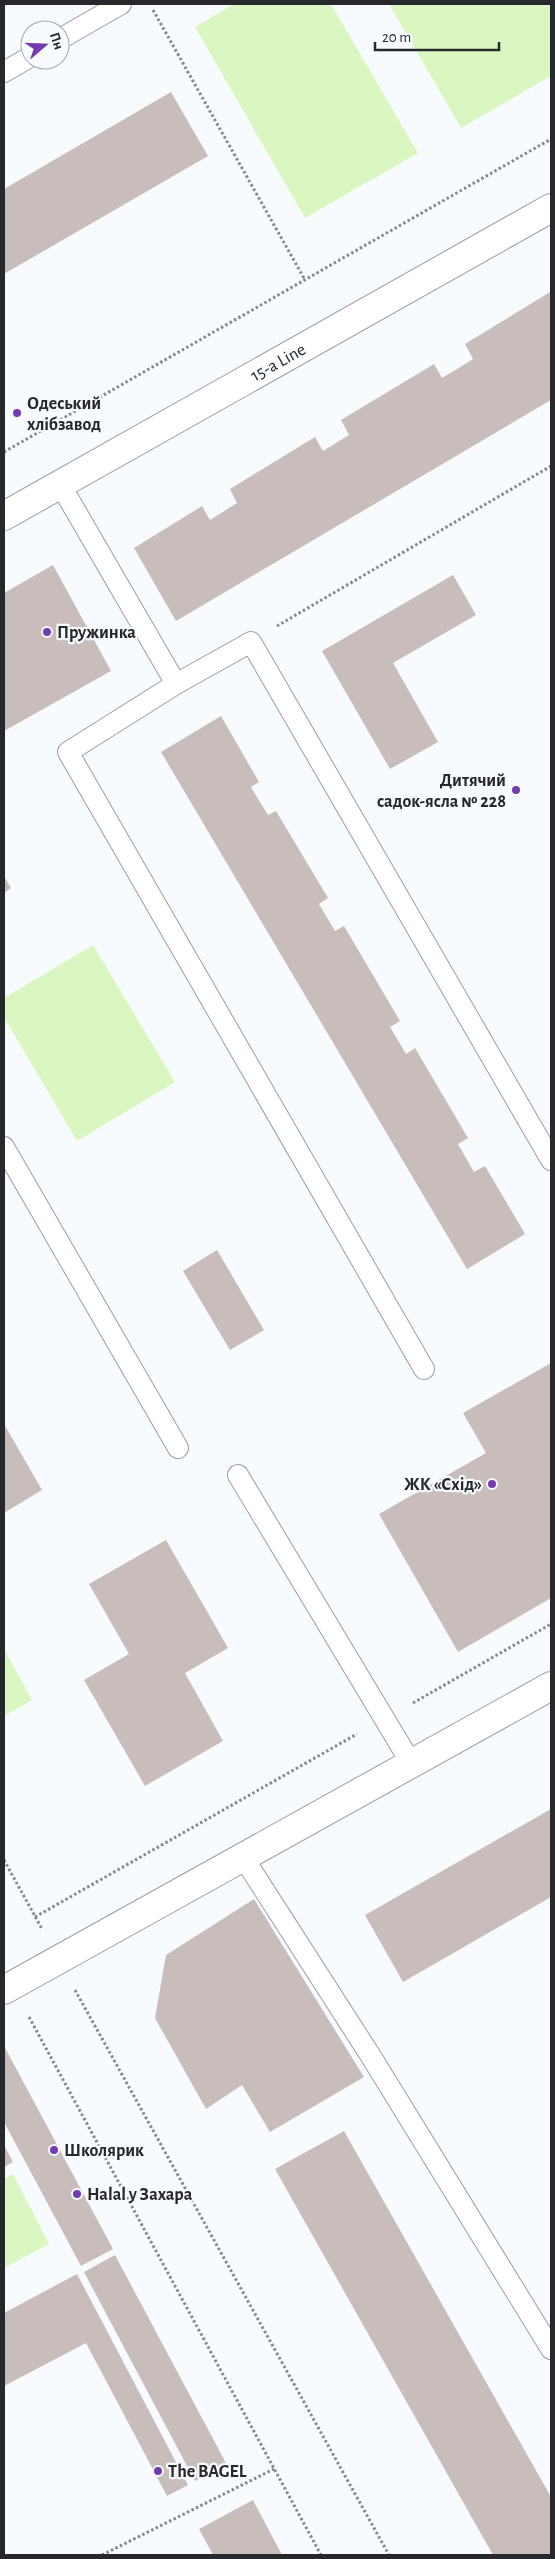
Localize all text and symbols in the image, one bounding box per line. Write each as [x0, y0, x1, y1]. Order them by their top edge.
north arrow [20, 20, 70, 70]
scale bar [375, 20, 499, 52]
text: 20 m [382, 30, 411, 45]
text: Пн [47, 31, 66, 51]
street label: 15-a Line [248, 340, 309, 385]
place label: Одеський хлібзавод [27, 395, 101, 434]
marker: Одеський хлібзавод [11, 407, 23, 419]
place label: Пружинка [57, 624, 136, 642]
marker: Пружинка [41, 626, 53, 638]
place label: Дитячий садок-ясла № 228 [377, 772, 506, 811]
marker: Дитячий садок-ясла № 228 [510, 784, 522, 796]
place label: ЖК «Схід» [404, 1476, 482, 1494]
marker: ЖК «Схід» [486, 1478, 498, 1490]
place label: Школярик [64, 2142, 144, 2160]
marker: Школярик [48, 2144, 60, 2156]
place label: Halal у Захара [87, 2186, 193, 2204]
marker: Halal у Захара [71, 2188, 83, 2200]
place label: The BAGEL [168, 2463, 247, 2481]
marker: The BAGEL [152, 2465, 164, 2477]

